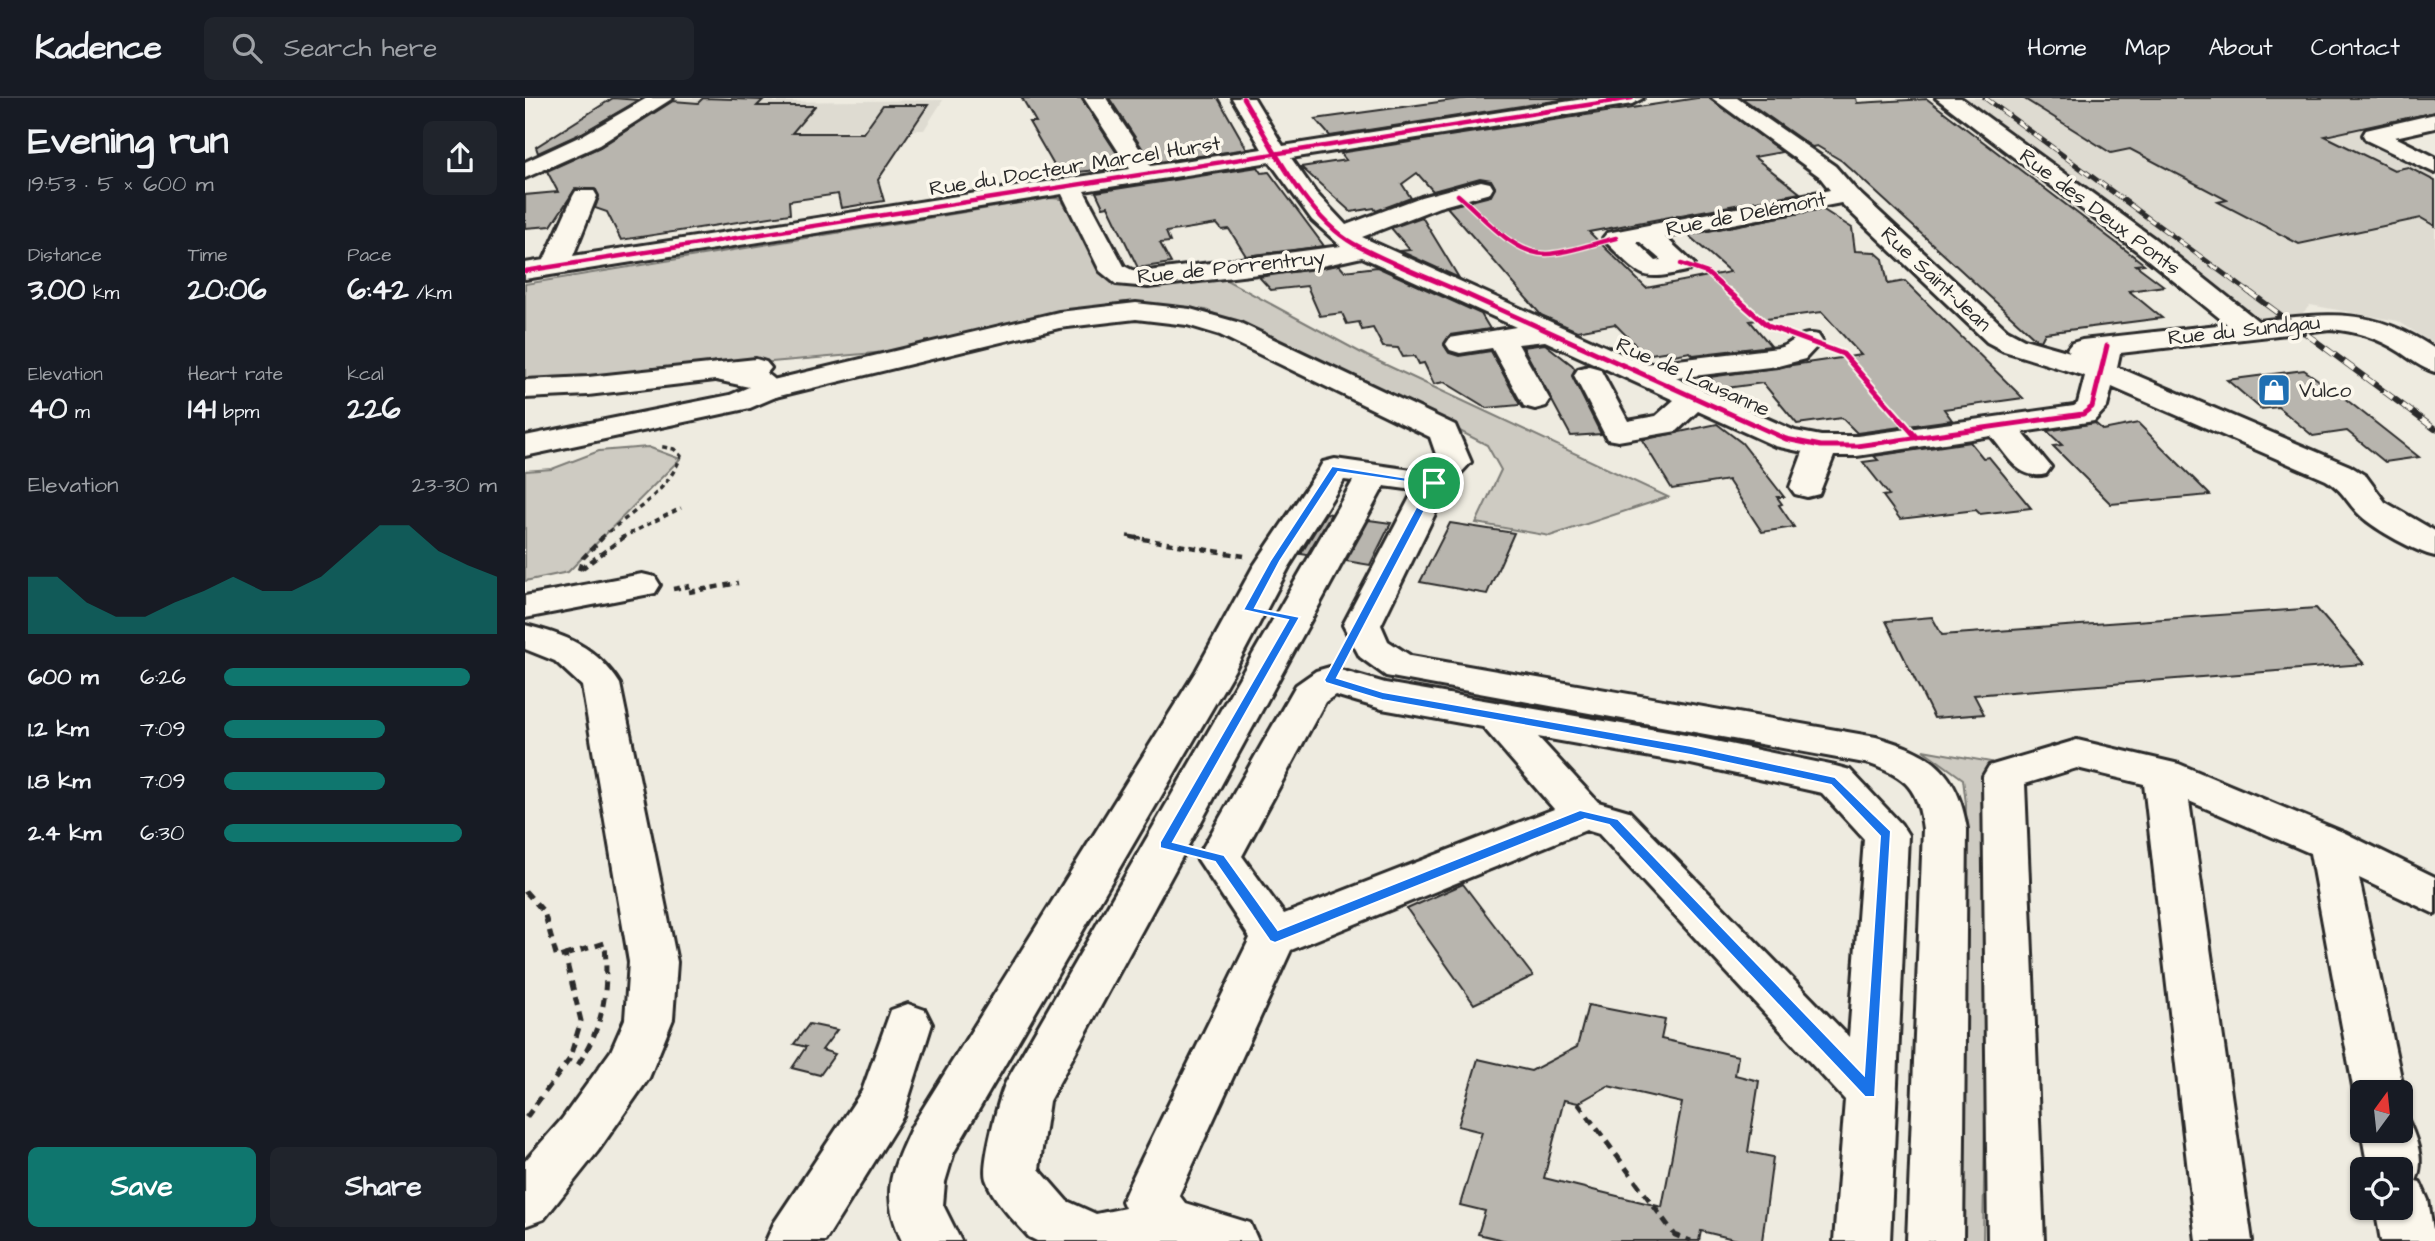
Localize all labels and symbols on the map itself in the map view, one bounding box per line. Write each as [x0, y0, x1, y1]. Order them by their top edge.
street label: Rue du Docteur Marcel Hurst [927, 129, 1223, 203]
street label: Rue des Deux Ponts [2013, 142, 2187, 282]
street label: Rue de Delémont [1663, 184, 1829, 244]
street label: Rue Saint-Jean [1874, 220, 1998, 338]
street label: Rue de Porrentruy [1136, 243, 1327, 293]
street label: Rue du Sundgau [2166, 308, 2322, 354]
street label: Rue de Lausanne [1612, 330, 1774, 424]
shop icon: Vulco [2255, 371, 2293, 409]
place label: Vulco [2299, 376, 2351, 405]
pin [1404, 453, 1464, 513]
north arrow [2350, 1080, 2413, 1143]

